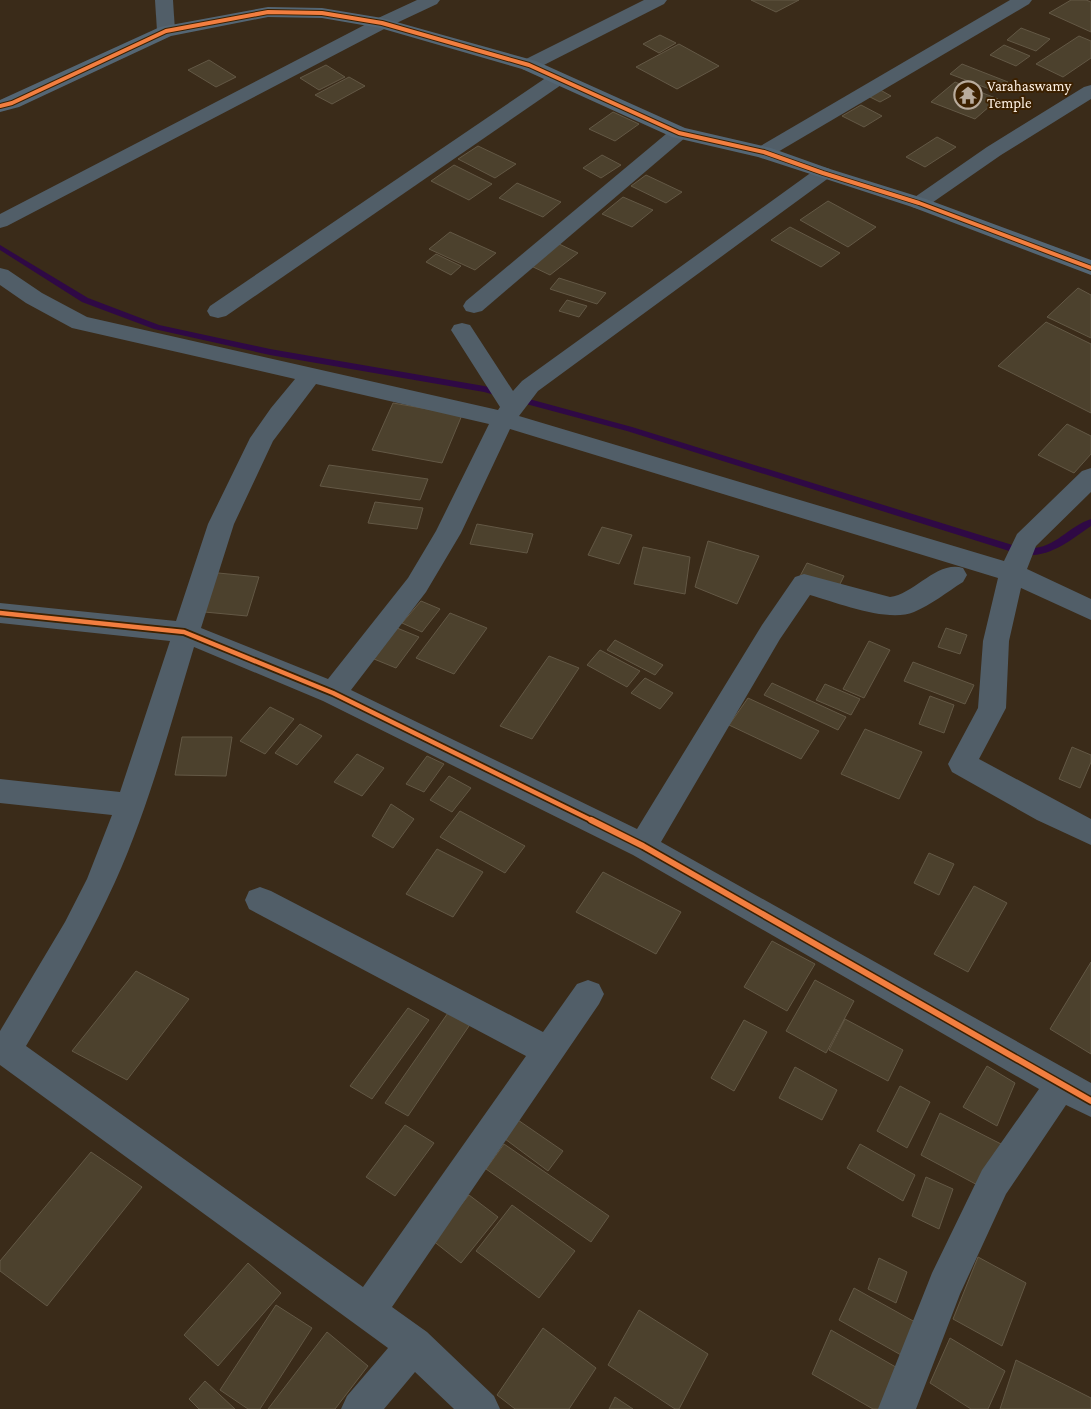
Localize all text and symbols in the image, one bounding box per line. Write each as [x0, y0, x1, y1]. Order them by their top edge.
place label: Varahaswamy Temple [987, 78, 1072, 112]
temple icon: Varahaswamy Temple [953, 80, 983, 110]

